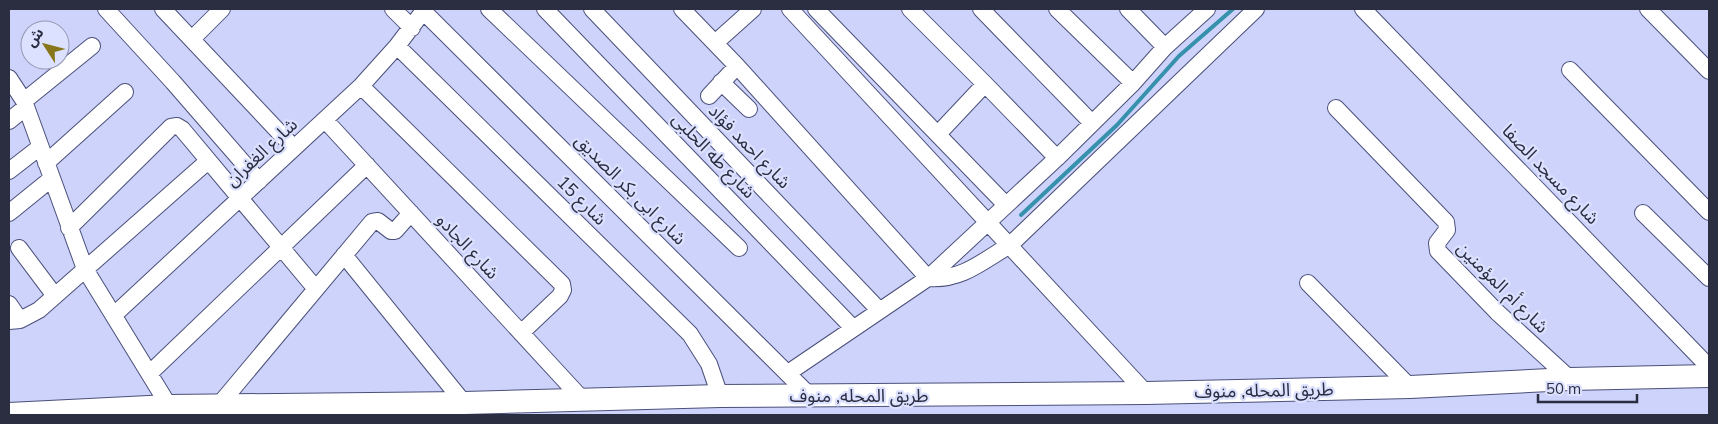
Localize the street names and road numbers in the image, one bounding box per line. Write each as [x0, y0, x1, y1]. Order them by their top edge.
street label: شارع احمد فؤاد [702, 99, 796, 195]
street label: شارع طه الحلبى [665, 107, 761, 205]
street label: شارع الغفران [220, 113, 304, 193]
street label: شارع مسجد الصفا [1495, 119, 1605, 231]
street label: شارع ابى بكر الصديق [568, 128, 692, 252]
street label: شارع 15 [550, 170, 612, 232]
street label: شارع الجادو [429, 208, 504, 286]
street label: شارع أم المؤمنين [1450, 236, 1554, 340]
street label: طريق المحله, منوف [1194, 377, 1334, 403]
street label: طريق المحله, منوف [790, 384, 929, 407]

